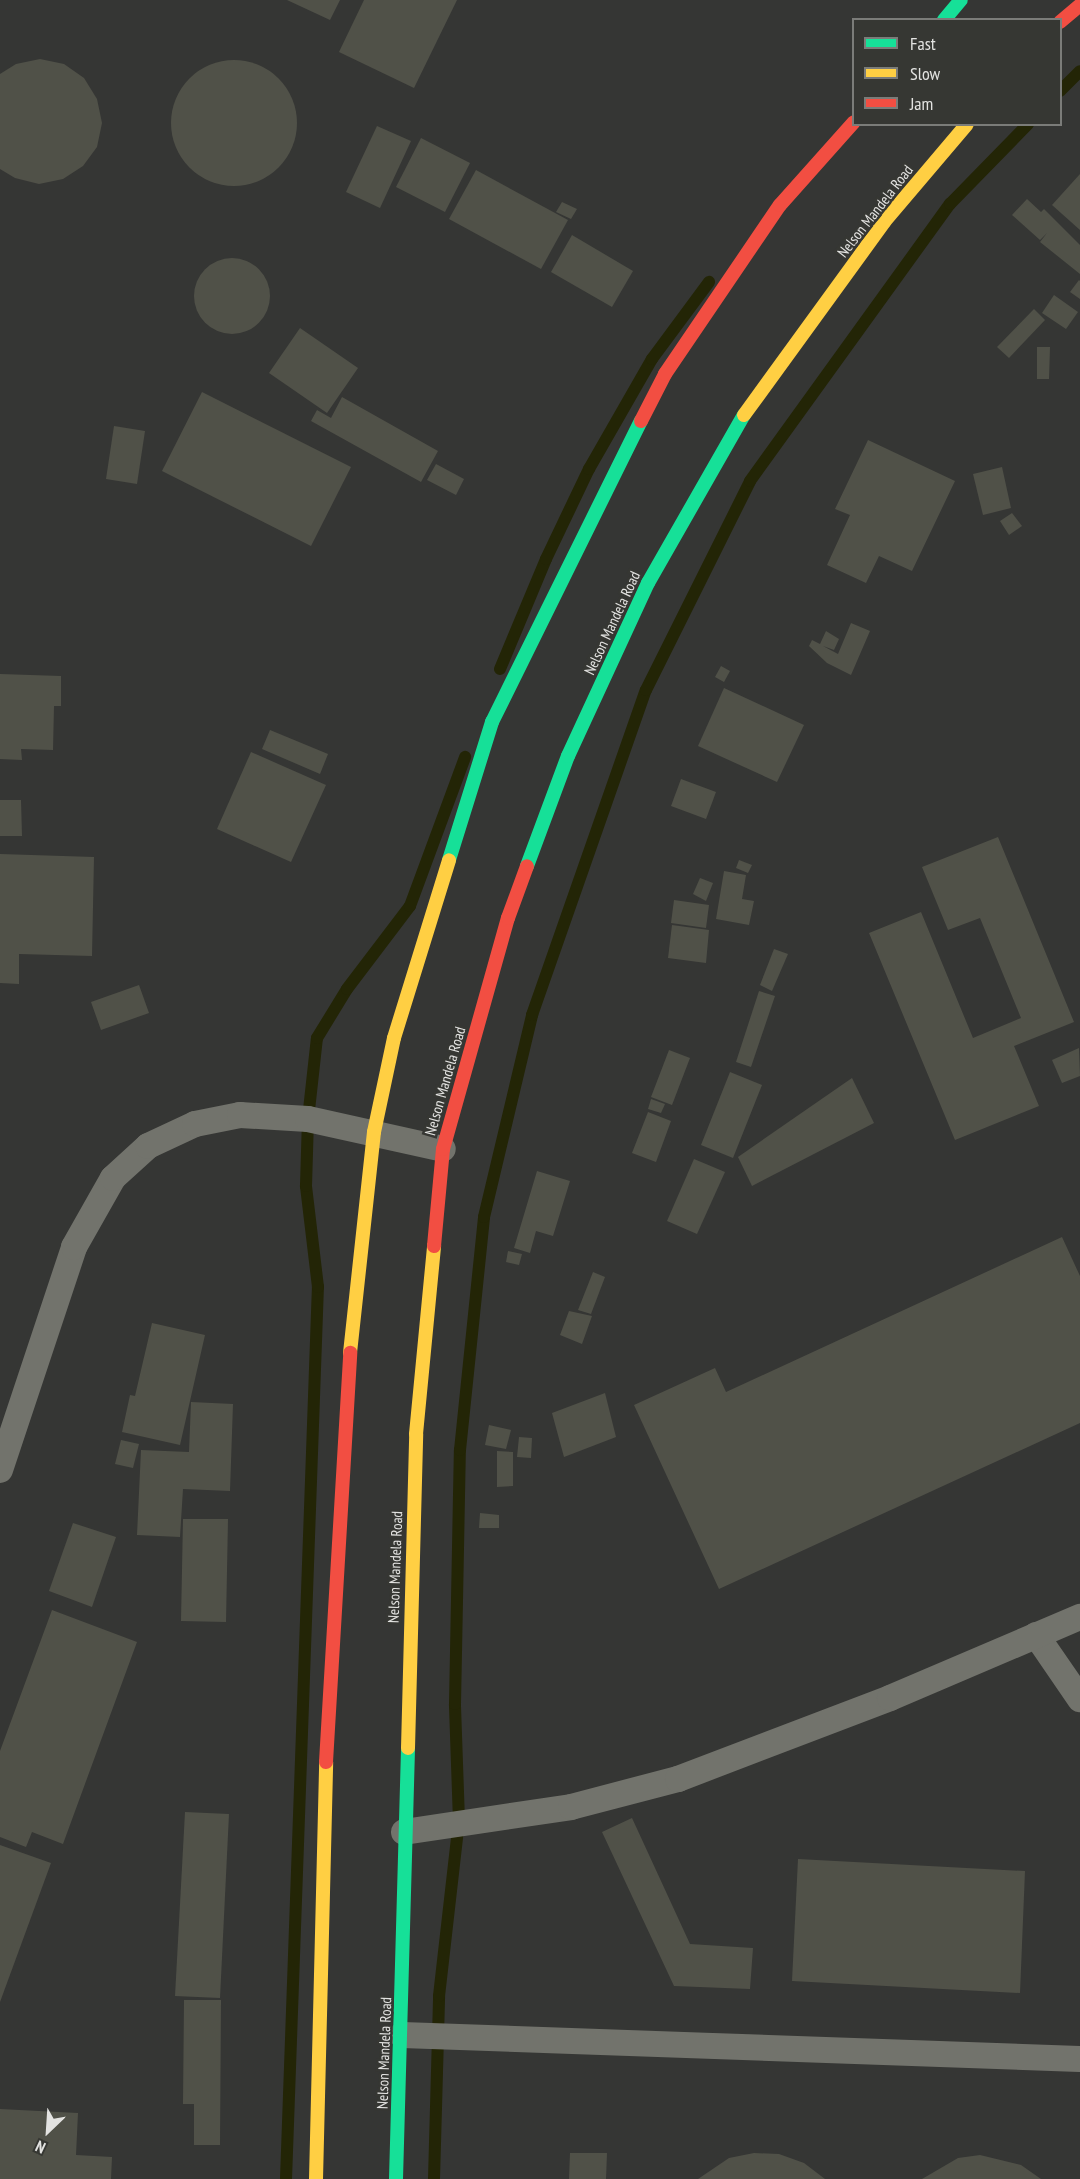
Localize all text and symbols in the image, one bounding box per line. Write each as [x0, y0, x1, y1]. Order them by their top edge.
legend [852, 18, 1062, 126]
text: Fast [910, 32, 936, 55]
text: Slow [910, 62, 940, 85]
text: Jam [910, 92, 933, 115]
street label: Nelson Mandela Road [833, 161, 917, 261]
street label: Nelson Mandela Road [580, 568, 644, 678]
street label: Nelson Mandela Road [421, 1025, 469, 1137]
street label: Nelson Mandela Road [384, 1511, 406, 1623]
street label: Nelson Mandela Road [373, 1997, 395, 2109]
north arrow [18, 2101, 78, 2161]
text: N [32, 2136, 49, 2158]

